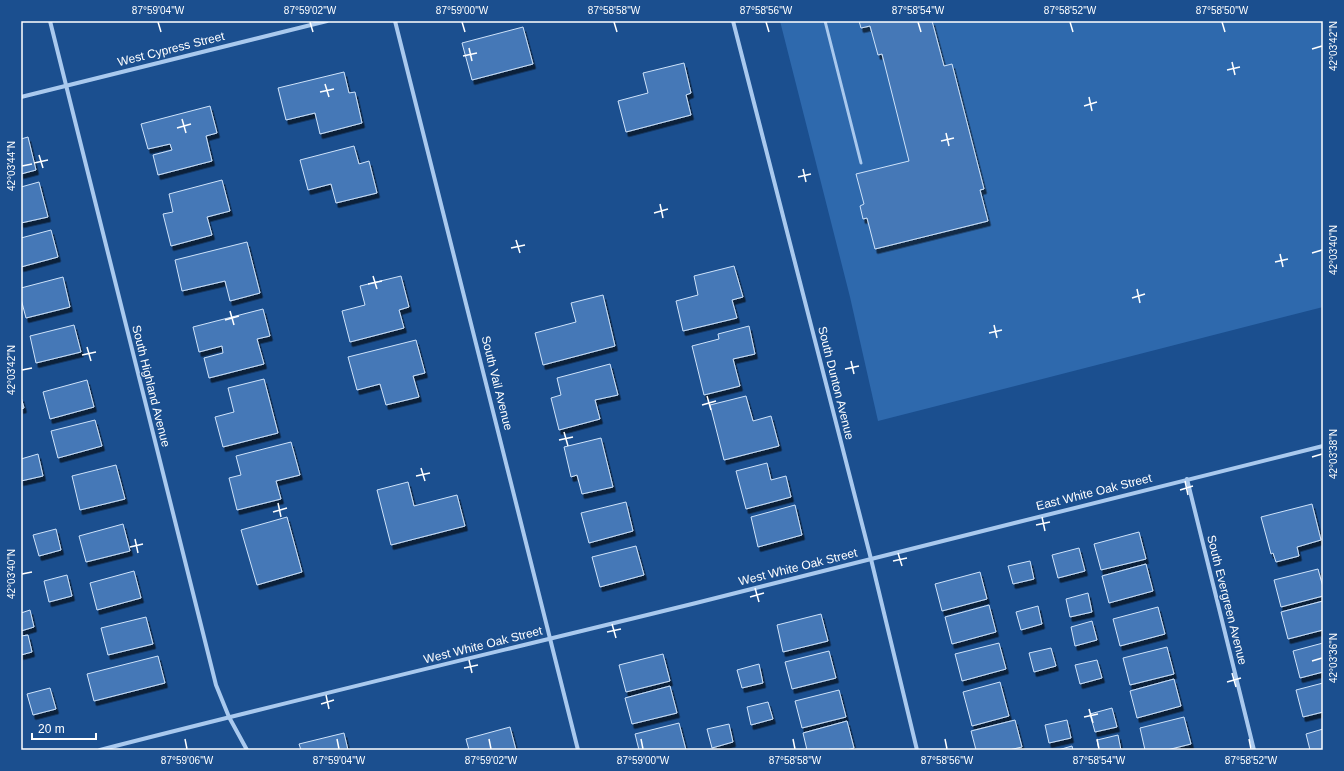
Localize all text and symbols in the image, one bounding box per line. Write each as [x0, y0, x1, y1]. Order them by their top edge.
text: 87°59'04"W [132, 5, 185, 16]
text: 87°59'02"W [284, 5, 337, 16]
text: 87°59'00"W [436, 5, 489, 16]
text: 87°58'58"W [588, 5, 641, 16]
text: 87°58'56"W [740, 5, 793, 16]
text: 87°58'54"W [892, 5, 945, 16]
text: 87°58'52"W [1044, 5, 1097, 16]
text: 87°58'50"W [1196, 5, 1249, 16]
text: 42°03'42"N [1328, 21, 1339, 71]
street label: West Cypress Street [116, 29, 227, 69]
text: 42°03'44"N [6, 141, 17, 191]
text: 42°03'40"N [1328, 225, 1339, 275]
street label: South Highland Avenue [129, 324, 173, 449]
street label: South Dunton Avenue [815, 325, 857, 442]
street label: South Vail Avenue [478, 334, 516, 432]
text: 42°03'42"N [6, 345, 17, 395]
text: 42°03'38"N [1328, 429, 1339, 479]
street label: East White Oak Street [1035, 471, 1154, 513]
street label: South Evergreen Avenue [1204, 534, 1250, 667]
street label: West White Oak Street [737, 545, 859, 589]
text: 42°03'40"N [6, 549, 17, 599]
street label: West White Oak Street [422, 623, 544, 667]
text: 42°03'36"N [1328, 633, 1339, 683]
scale bar [32, 715, 96, 741]
text: 20 m [38, 722, 65, 736]
text: 87°59'06"W [161, 755, 214, 766]
text: 87°59'04"W [313, 755, 366, 766]
text: 87°59'02"W [465, 755, 518, 766]
text: 87°59'00"W [617, 755, 670, 766]
text: 87°58'58"W [769, 755, 822, 766]
text: 87°58'56"W [921, 755, 974, 766]
text: 87°58'54"W [1073, 755, 1126, 766]
text: 87°58'52"W [1225, 755, 1278, 766]

